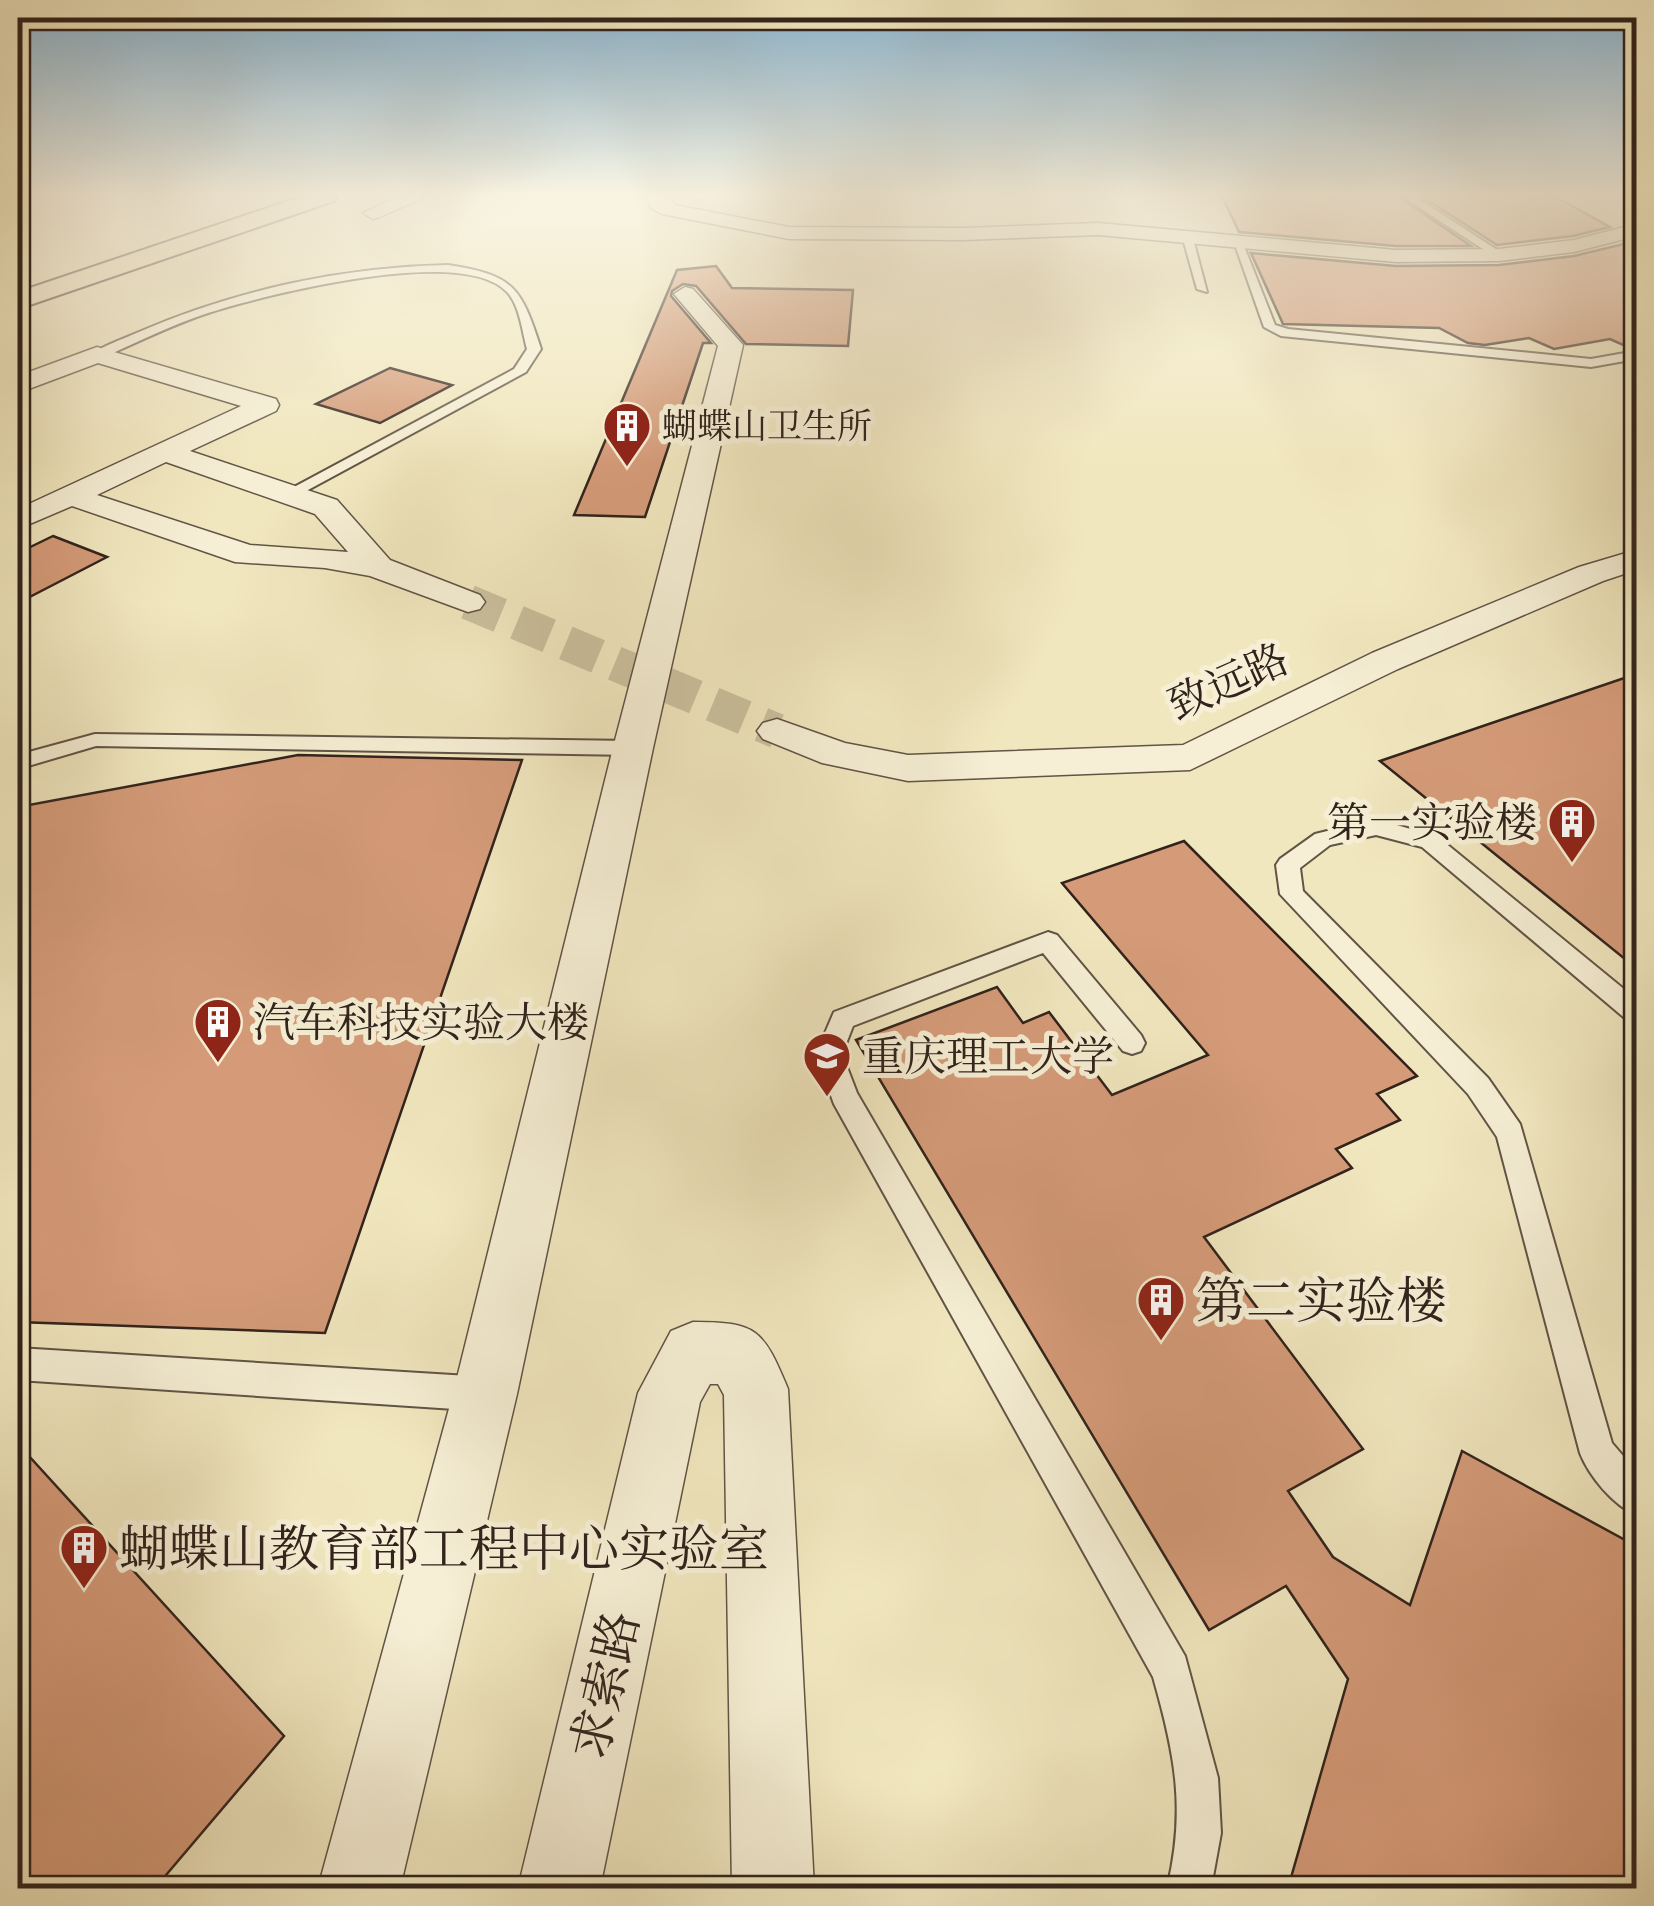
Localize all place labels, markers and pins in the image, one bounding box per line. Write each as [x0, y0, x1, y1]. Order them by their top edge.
building icon: 蝴蝶山卫生所 [601, 400, 653, 468]
place label: 蝴蝶山卫生所 [662, 406, 872, 450]
building icon: 第一实验楼 [1546, 796, 1598, 864]
place label: 第一实验楼 [1327, 799, 1537, 851]
building icon: 汽车科技实验大楼 [192, 996, 244, 1064]
place label: 汽车科技实验大楼 [253, 999, 589, 1051]
school or university icon: 重庆理工大学 [801, 1030, 853, 1098]
place label: 重庆理工大学 [862, 1033, 1114, 1085]
place label: 第二实验楼 [1196, 1272, 1446, 1335]
building icon: 第二实验楼 [1135, 1274, 1187, 1342]
place label: 蝴蝶山教育部工程中心实验室 [119, 1520, 769, 1583]
building icon: 蝴蝶山教育部工程中心实验室 [58, 1522, 110, 1590]

